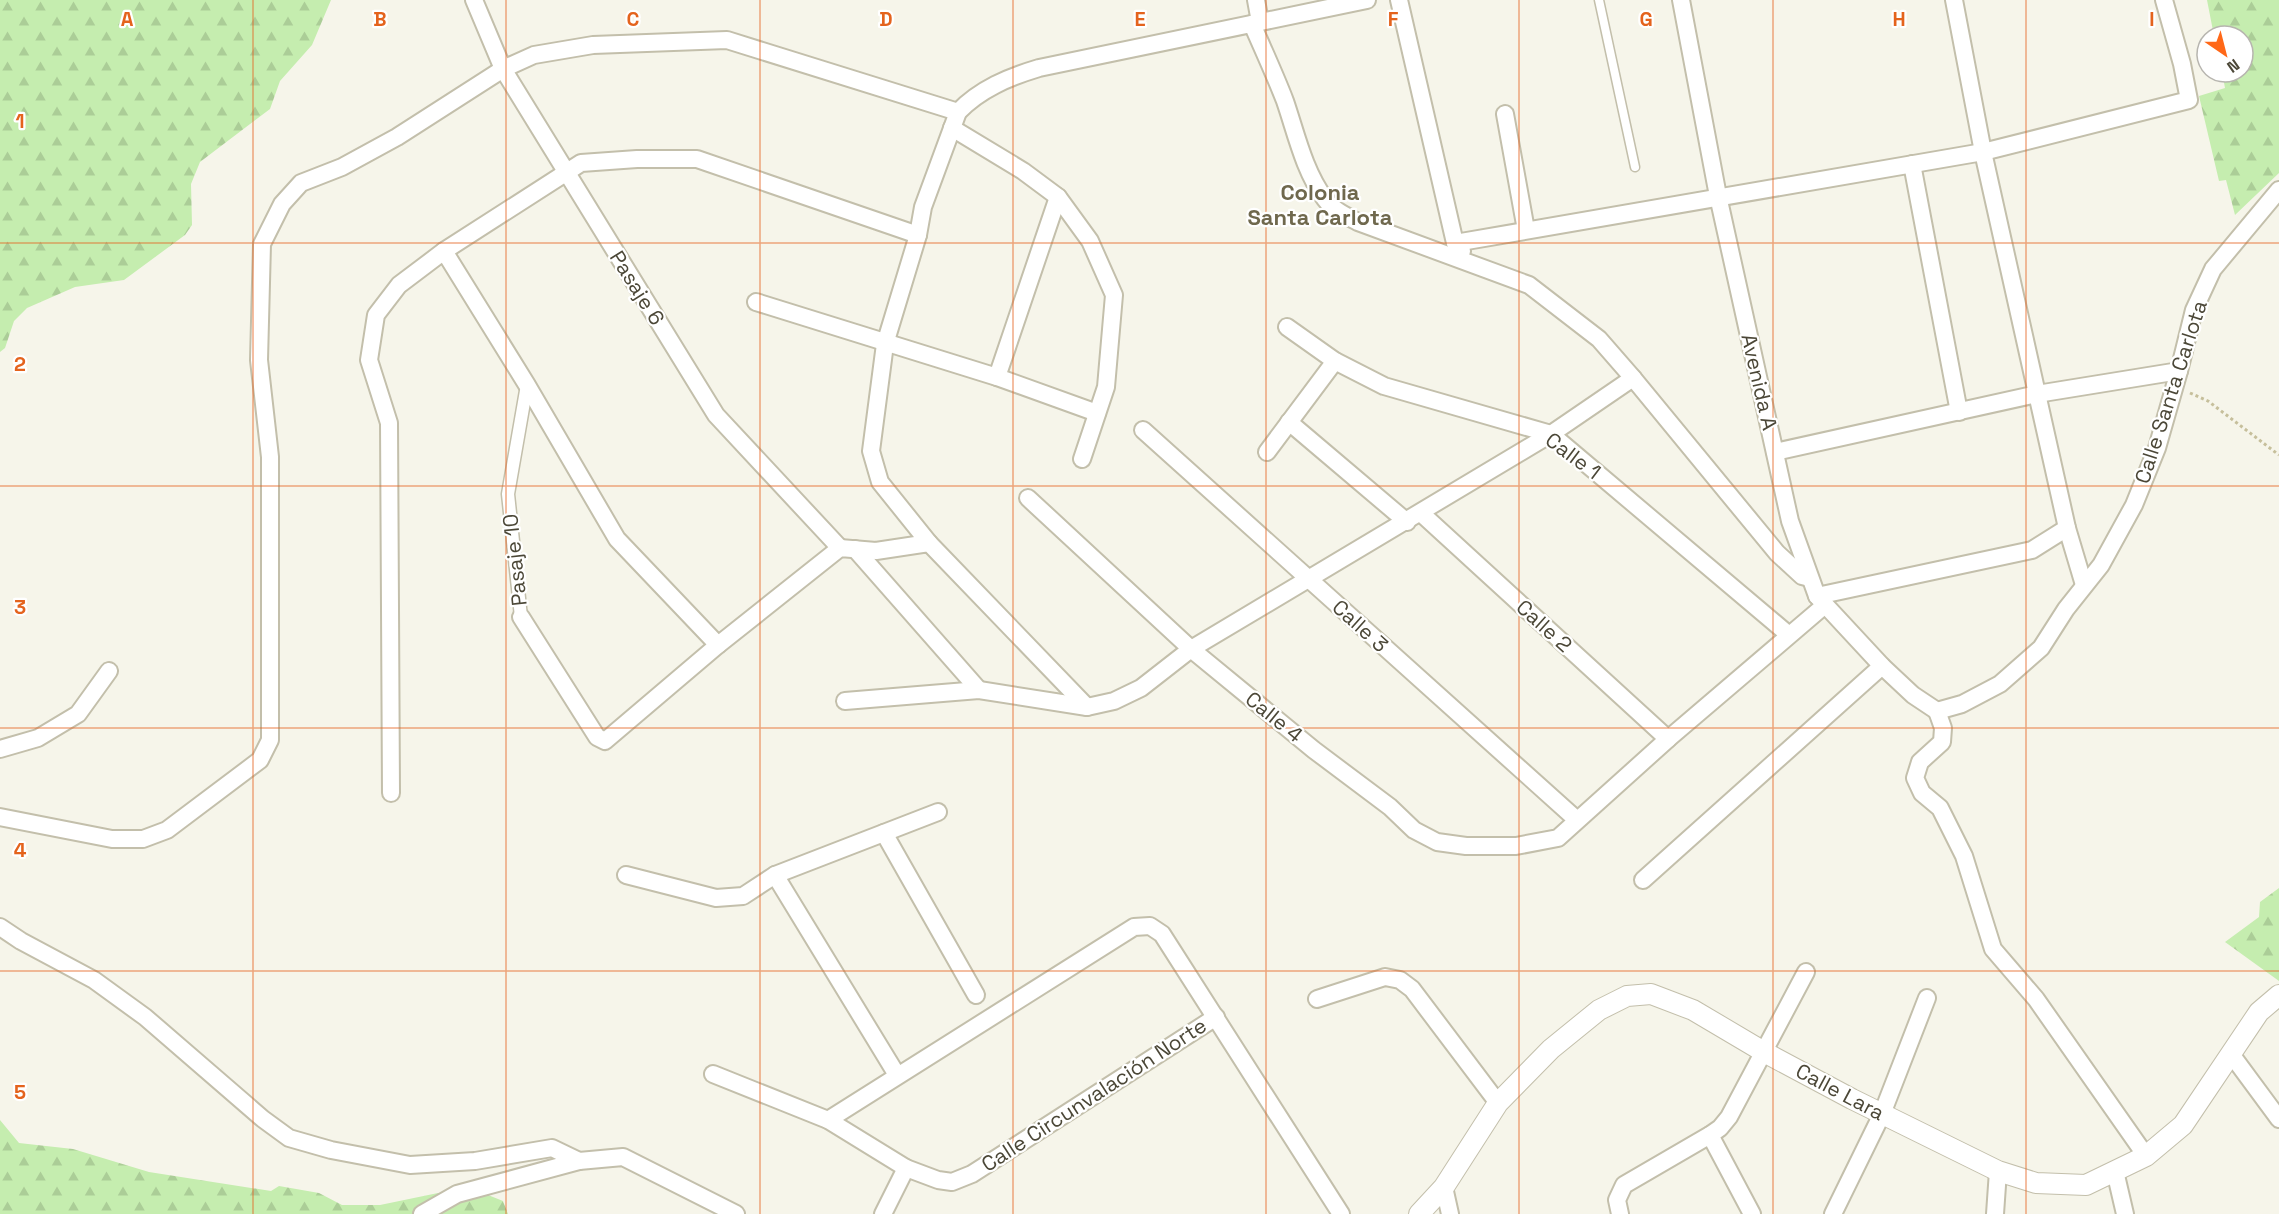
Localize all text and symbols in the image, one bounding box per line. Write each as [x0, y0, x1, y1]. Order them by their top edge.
text: A [121, 6, 134, 32]
text: B [373, 6, 387, 32]
text: C [627, 6, 640, 32]
text: D [879, 6, 893, 32]
text: E [1134, 6, 1146, 32]
text: F [1388, 6, 1399, 32]
text: G [1639, 6, 1653, 32]
text: H [1892, 6, 1906, 32]
text: I [2149, 6, 2155, 32]
north arrow [2195, 24, 2255, 84]
text: N [2223, 54, 2244, 78]
text: 1 [15, 108, 25, 134]
district label: Colonia Santa Carlota [1248, 178, 1393, 231]
street label: Pasaje 6 [604, 245, 671, 330]
street label: Calle Santa Carlota [2128, 297, 2213, 487]
street label: Avenida A [1735, 331, 1784, 433]
text: 2 [14, 351, 26, 377]
street label: Calle 1 [1540, 426, 1606, 485]
street label: Pasaje 10 [496, 513, 533, 608]
street label: Calle 3 [1327, 593, 1394, 658]
street label: Calle 2 [1511, 593, 1578, 658]
text: 3 [14, 594, 26, 620]
street label: Calle 4 [1240, 685, 1309, 748]
text: 4 [14, 837, 27, 863]
street label: Calle Circunvalación Norte [976, 1012, 1211, 1178]
street label: Calle Lara [1791, 1057, 1889, 1126]
text: 5 [14, 1079, 26, 1105]

